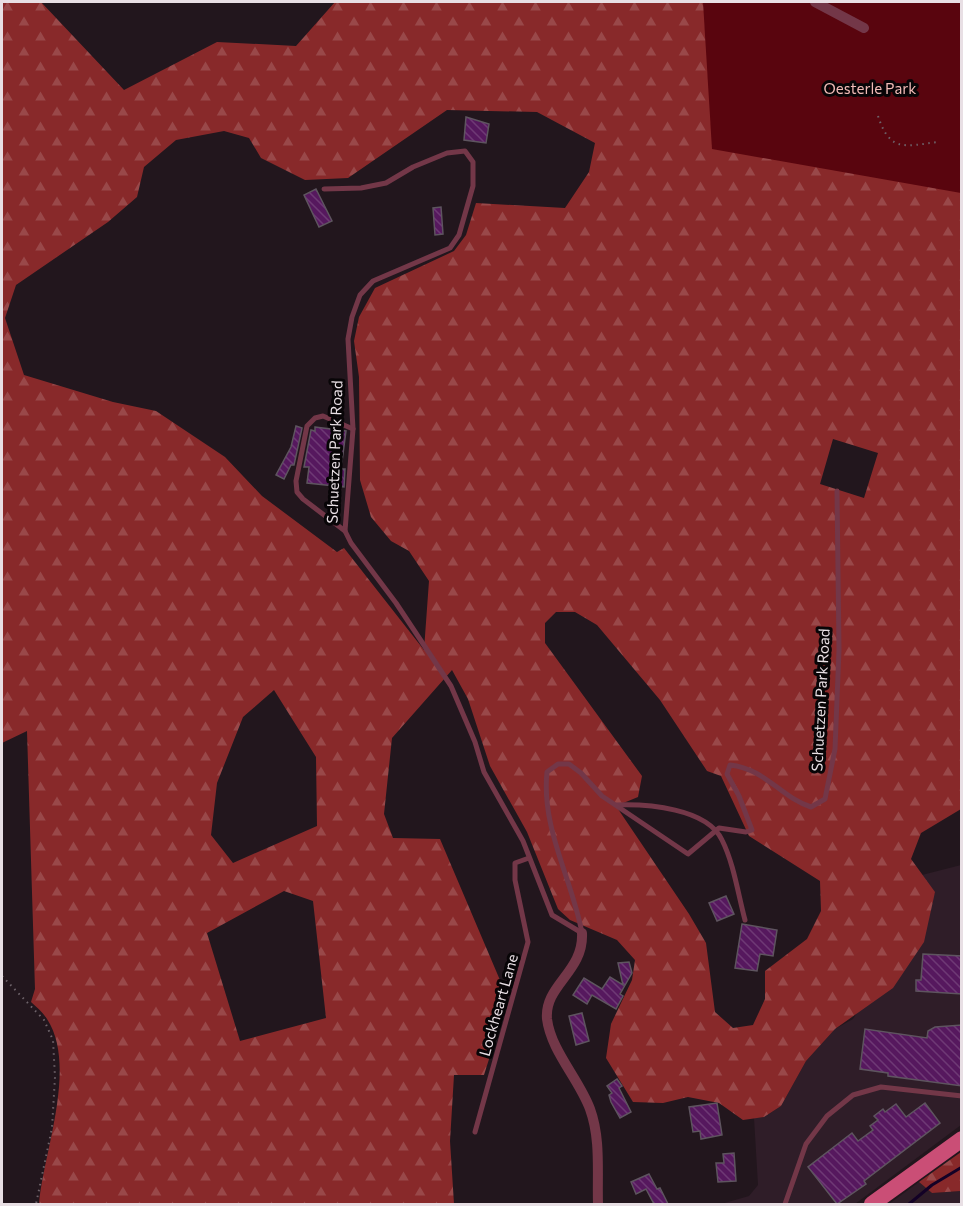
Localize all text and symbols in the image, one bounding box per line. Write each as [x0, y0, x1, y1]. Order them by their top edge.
park label: Oesterle Park [824, 79, 916, 97]
street label: Schuetzen Park Road [323, 380, 345, 524]
street label: Schuetzen Park Road [807, 628, 833, 772]
street label: Lockheart Lane [475, 952, 521, 1058]

